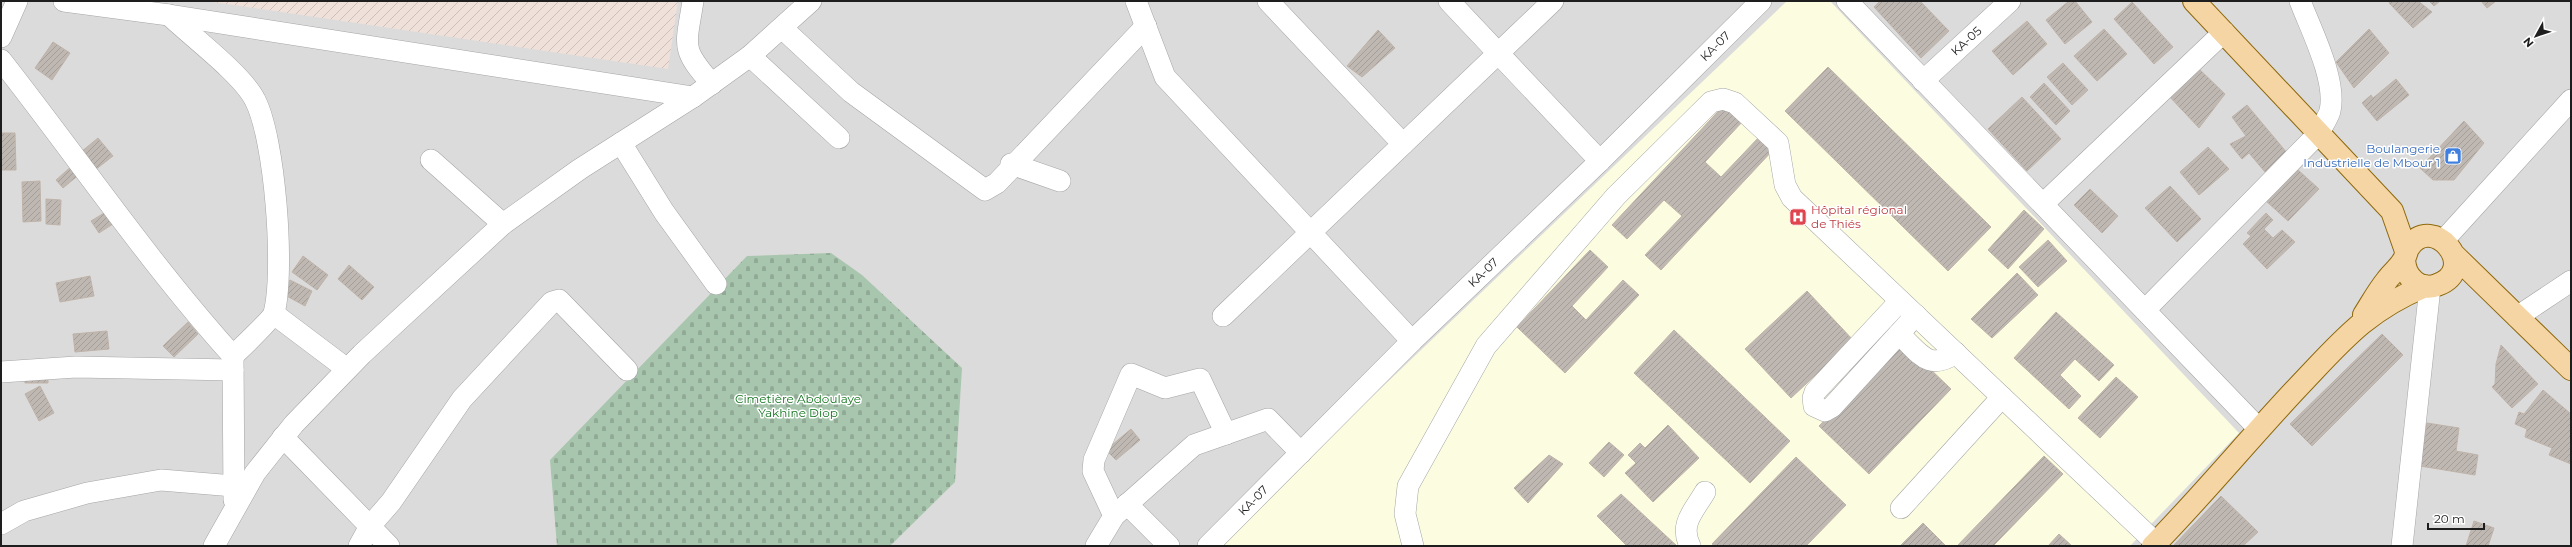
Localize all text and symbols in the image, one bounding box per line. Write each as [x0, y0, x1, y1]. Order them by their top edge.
north arrow [2516, 16, 2556, 56]
street label: KA-05 [1948, 23, 1985, 58]
street label: KA-07 [1697, 28, 1733, 64]
text: N [2520, 35, 2537, 50]
place label: Boulangerie Industrielle de Mbour 1 [2303, 141, 2440, 170]
shop icon: Boulangerie Industrielle de Mbour 1 [2443, 146, 2463, 166]
place label: Hôpital régional de Thiés [1811, 202, 1907, 231]
hospital icon: Hôpital régional de Thiés [1788, 207, 1808, 227]
street label: KA-07 [1465, 254, 1501, 290]
park label: Cimetière Abdoulaye Yakhine Diop [735, 391, 861, 420]
street label: KA-07 [1235, 482, 1271, 518]
scale bar [2428, 505, 2484, 531]
text: 20 m [2434, 511, 2465, 526]

